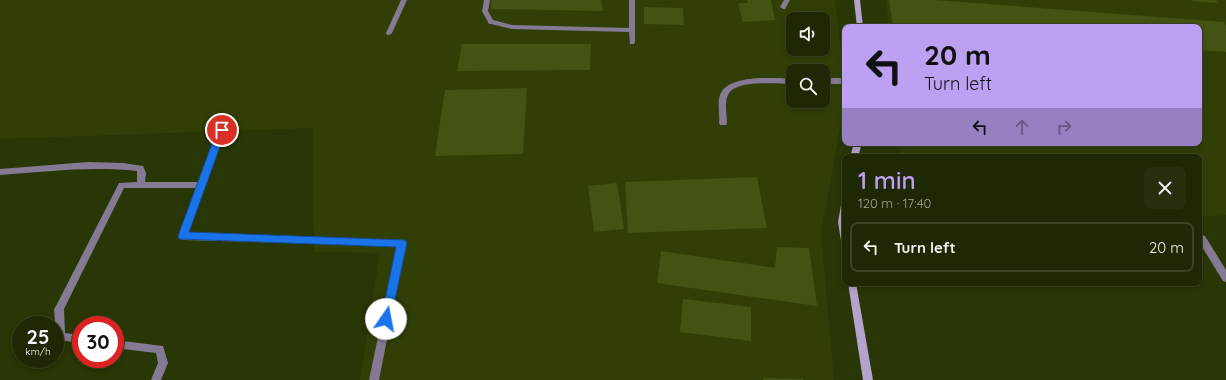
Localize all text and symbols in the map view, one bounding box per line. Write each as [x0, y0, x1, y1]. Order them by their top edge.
map controls [786, 12, 830, 108]
button: sound [786, 12, 830, 56]
text: 20 m [924, 37, 991, 72]
icon: left [858, 40, 910, 92]
button: search [786, 64, 830, 108]
text: Turn left [924, 72, 992, 95]
pin [205, 113, 239, 147]
icon: left [969, 116, 991, 138]
icon: ahead [1011, 116, 1033, 138]
icon: right [1053, 116, 1075, 138]
icon: arrive [211, 119, 233, 141]
text: 1 min [858, 165, 916, 195]
button: close [1144, 167, 1186, 209]
text: 120 m · 17:40 [858, 195, 931, 211]
icon: left [860, 236, 882, 258]
text: Turn left [894, 238, 956, 257]
text: 20 m [1149, 238, 1184, 257]
position arrow [365, 298, 407, 340]
speed limit sign: 30 [72, 316, 124, 368]
text: 25 [27, 324, 49, 349]
text: km/h [25, 345, 51, 358]

